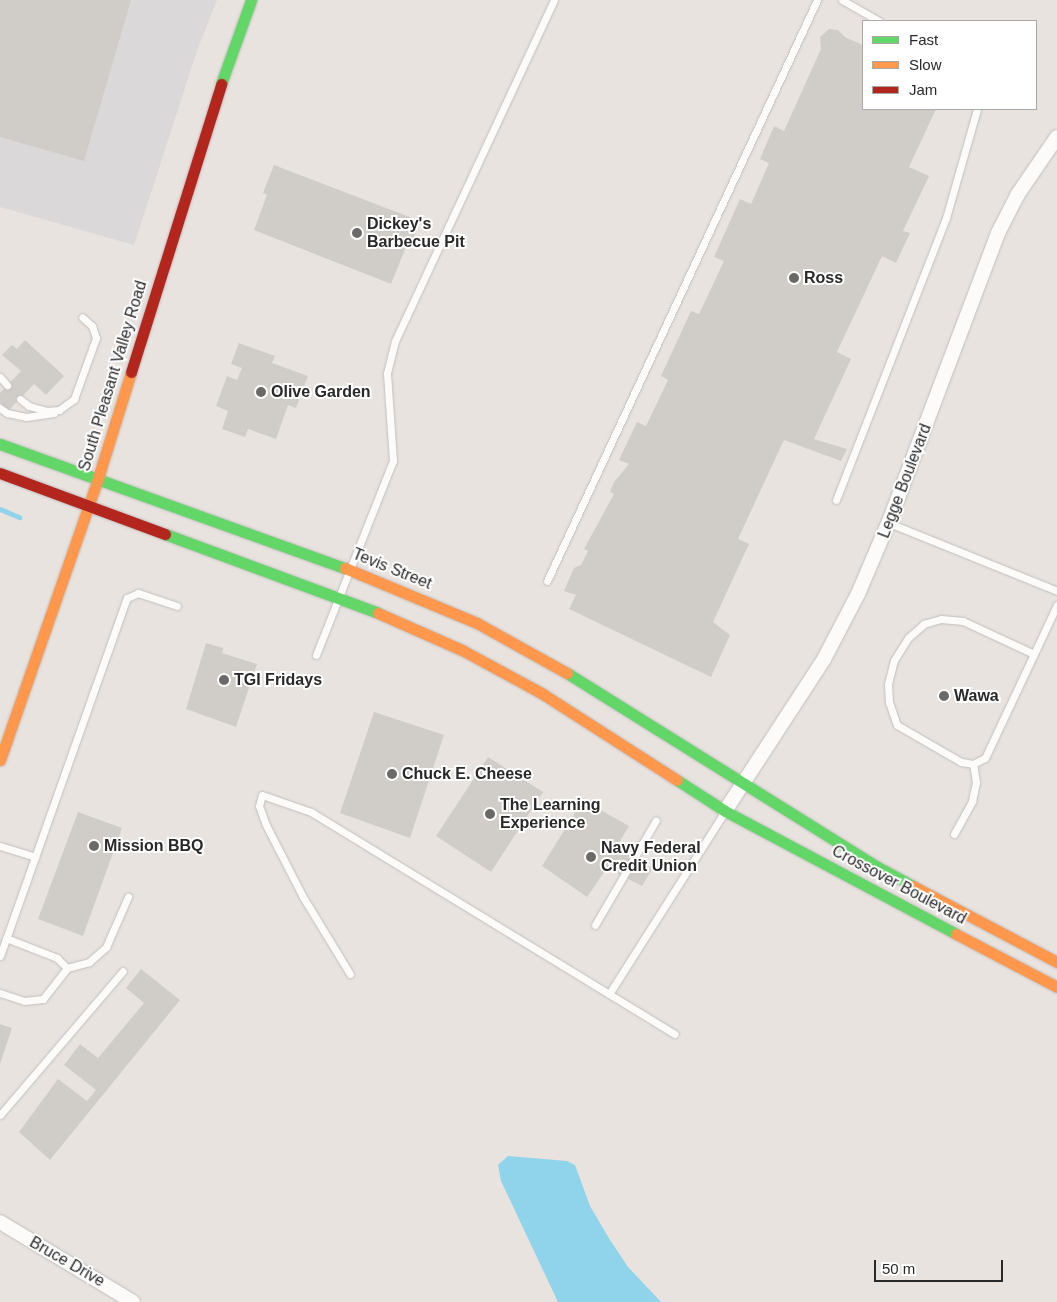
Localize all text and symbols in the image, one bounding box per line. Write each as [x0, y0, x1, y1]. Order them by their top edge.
legend [862, 20, 1037, 110]
text: Fast [909, 31, 938, 48]
text: Slow [909, 56, 942, 73]
text: Jam [909, 81, 937, 98]
place label: Dickey's Barbecue Pit [367, 214, 465, 252]
marker: Dickey's Barbecue Pit [351, 227, 363, 239]
place label: Ross [804, 268, 843, 288]
marker: Ross [788, 272, 800, 284]
street label: South Pleasant Valley Road [75, 278, 151, 474]
place label: Olive Garden [271, 382, 371, 402]
marker: Olive Garden [255, 386, 267, 398]
street label: Legge Boulevard [874, 421, 936, 541]
street label: Tevis Street [350, 544, 434, 594]
place label: TGI Fridays [234, 670, 322, 690]
marker: TGI Fridays [218, 674, 230, 686]
place label: Wawa [954, 686, 999, 706]
marker: Wawa [938, 690, 950, 702]
place label: Chuck E. Cheese [402, 764, 532, 784]
marker: Chuck E. Cheese [386, 768, 398, 780]
place label: The Learning Experience [500, 795, 600, 833]
marker: The Learning Experience [484, 808, 496, 820]
place label: Mission BBQ [104, 836, 204, 856]
place label: Navy Federal Credit Union [601, 838, 701, 876]
marker: Mission BBQ [88, 840, 100, 852]
street label: Crossover Boulevard [829, 841, 969, 929]
marker: Navy Federal Credit Union [585, 851, 597, 863]
street label: Bruce Drive [26, 1233, 108, 1291]
scale bar [877, 1250, 1006, 1282]
text: 50 m [882, 1260, 915, 1277]

